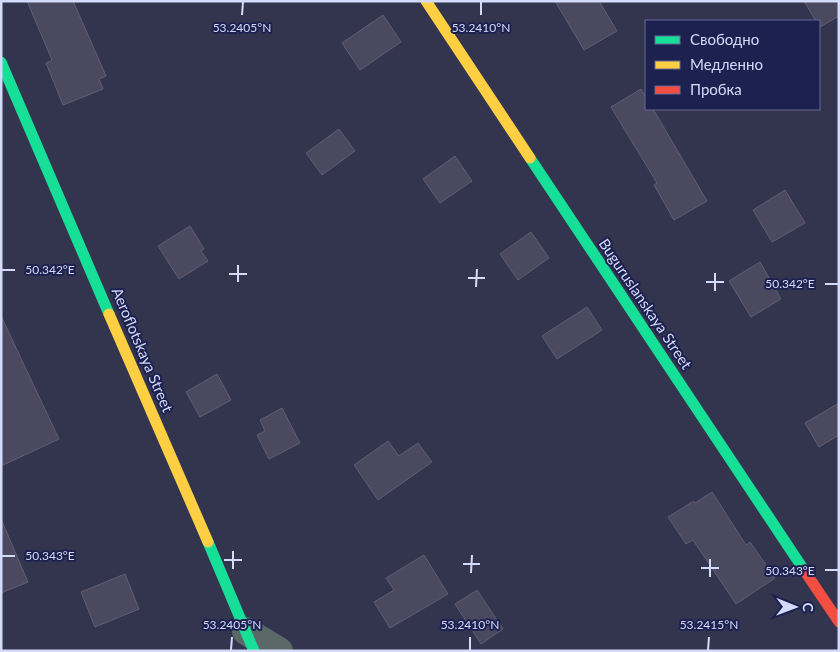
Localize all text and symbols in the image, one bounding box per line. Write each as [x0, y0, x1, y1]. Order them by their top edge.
text: 53.2405°N [213, 20, 271, 35]
text: 53.2410°N [452, 20, 510, 35]
legend [645, 20, 820, 110]
text: Свободно [690, 30, 759, 48]
text: Медленно [690, 55, 763, 73]
text: Пробка [690, 80, 742, 98]
street label: Buguruslanskaya Street [595, 235, 697, 373]
text: 50.342°E [25, 262, 75, 277]
text: 50.342°E [765, 276, 815, 291]
street label: Aeroflotskaya Street [109, 285, 178, 415]
text: 50.343°E [25, 548, 75, 563]
text: 50.343°E [765, 563, 815, 578]
north arrow [770, 582, 820, 632]
text: С [800, 602, 817, 613]
text: 53.2405°N [203, 617, 261, 632]
text: 53.2410°N [441, 617, 499, 632]
text: 53.2415°N [680, 617, 738, 632]

